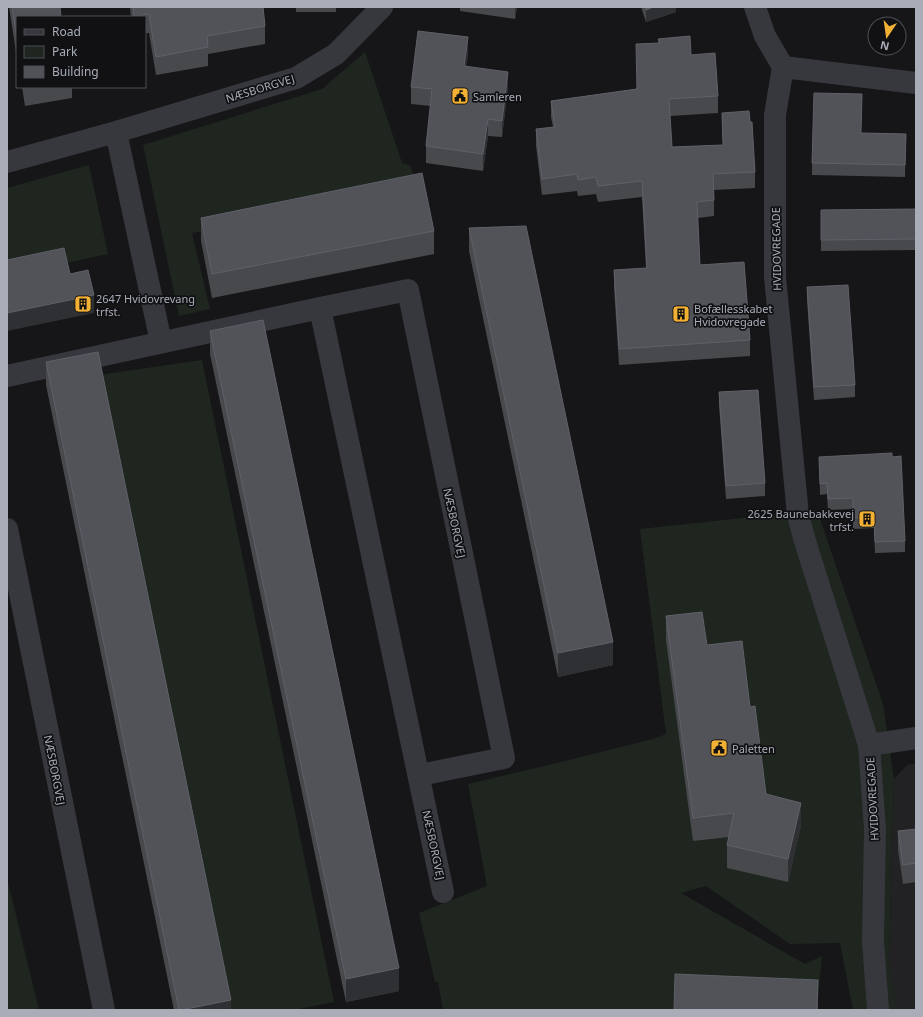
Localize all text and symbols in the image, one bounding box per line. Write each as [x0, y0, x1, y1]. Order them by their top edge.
legend [16, 16, 146, 88]
north arrow [867, 16, 907, 56]
text: Road [52, 23, 81, 40]
text: N [879, 38, 891, 55]
text: Park [52, 43, 78, 60]
text: Building [52, 63, 99, 80]
street label: NÆSBORGVEJ [224, 70, 296, 106]
public building icon: Samleren [450, 86, 470, 106]
place label: Samleren [473, 89, 522, 104]
street label: HVIDOVREGADE [768, 207, 784, 291]
place label: 2647 Hvidovrevang trfst. [96, 291, 195, 319]
building icon: 2647 Hvidovrevang trfst. [73, 294, 93, 314]
place label: Bofællesskabet Hvidovregade [694, 301, 773, 329]
building icon: Bofællesskabet Hvidovregade [671, 304, 691, 324]
street label: NÆSBORGVEJ [440, 487, 470, 559]
place label: 2625 Baunebakkevej trfst. [748, 506, 854, 534]
building icon: 2625 Baunebakkevej trfst. [857, 509, 877, 529]
street label: NÆSBORGVEJ [41, 734, 69, 806]
public building icon: Paletten [709, 738, 729, 758]
place label: Paletten [732, 741, 775, 756]
street label: HVIDOVREGADE [862, 757, 882, 841]
street label: NÆSBORGVEJ [419, 809, 449, 881]

